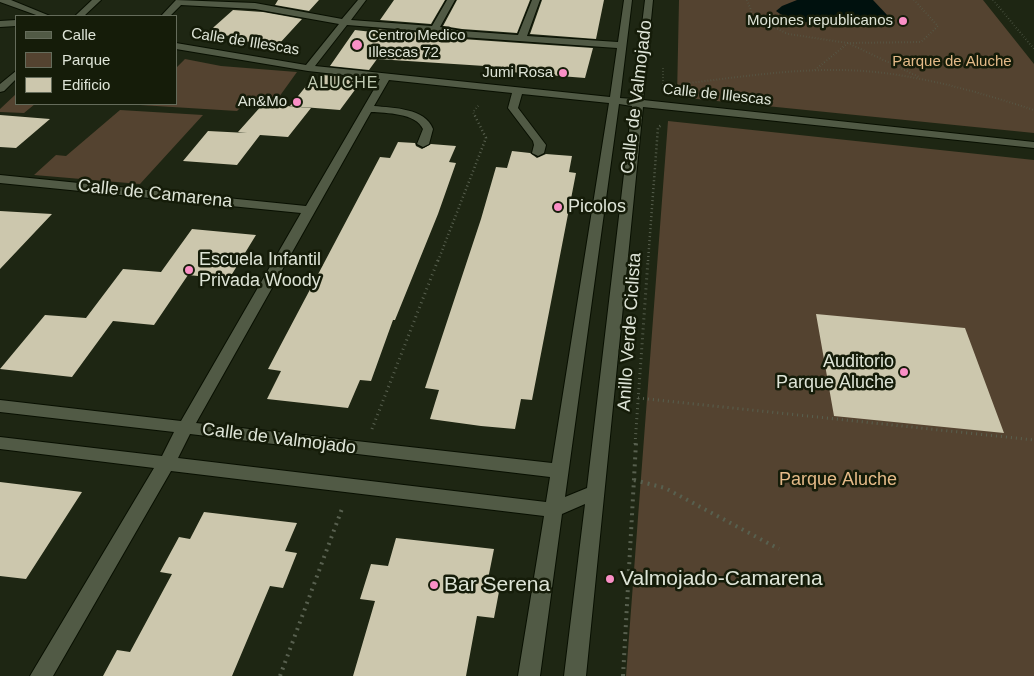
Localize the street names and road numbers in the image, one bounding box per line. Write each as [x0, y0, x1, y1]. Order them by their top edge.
street label: Calle de Valmojado [617, 19, 657, 175]
street label: Calle de Illescas [190, 25, 300, 59]
street label: Calle de Illescas [662, 80, 772, 110]
street label: Calle de Camarena [77, 175, 233, 213]
street label: Anillo Verde Ciclista [614, 252, 646, 412]
street label: Calle de Valmojado [201, 419, 357, 459]

